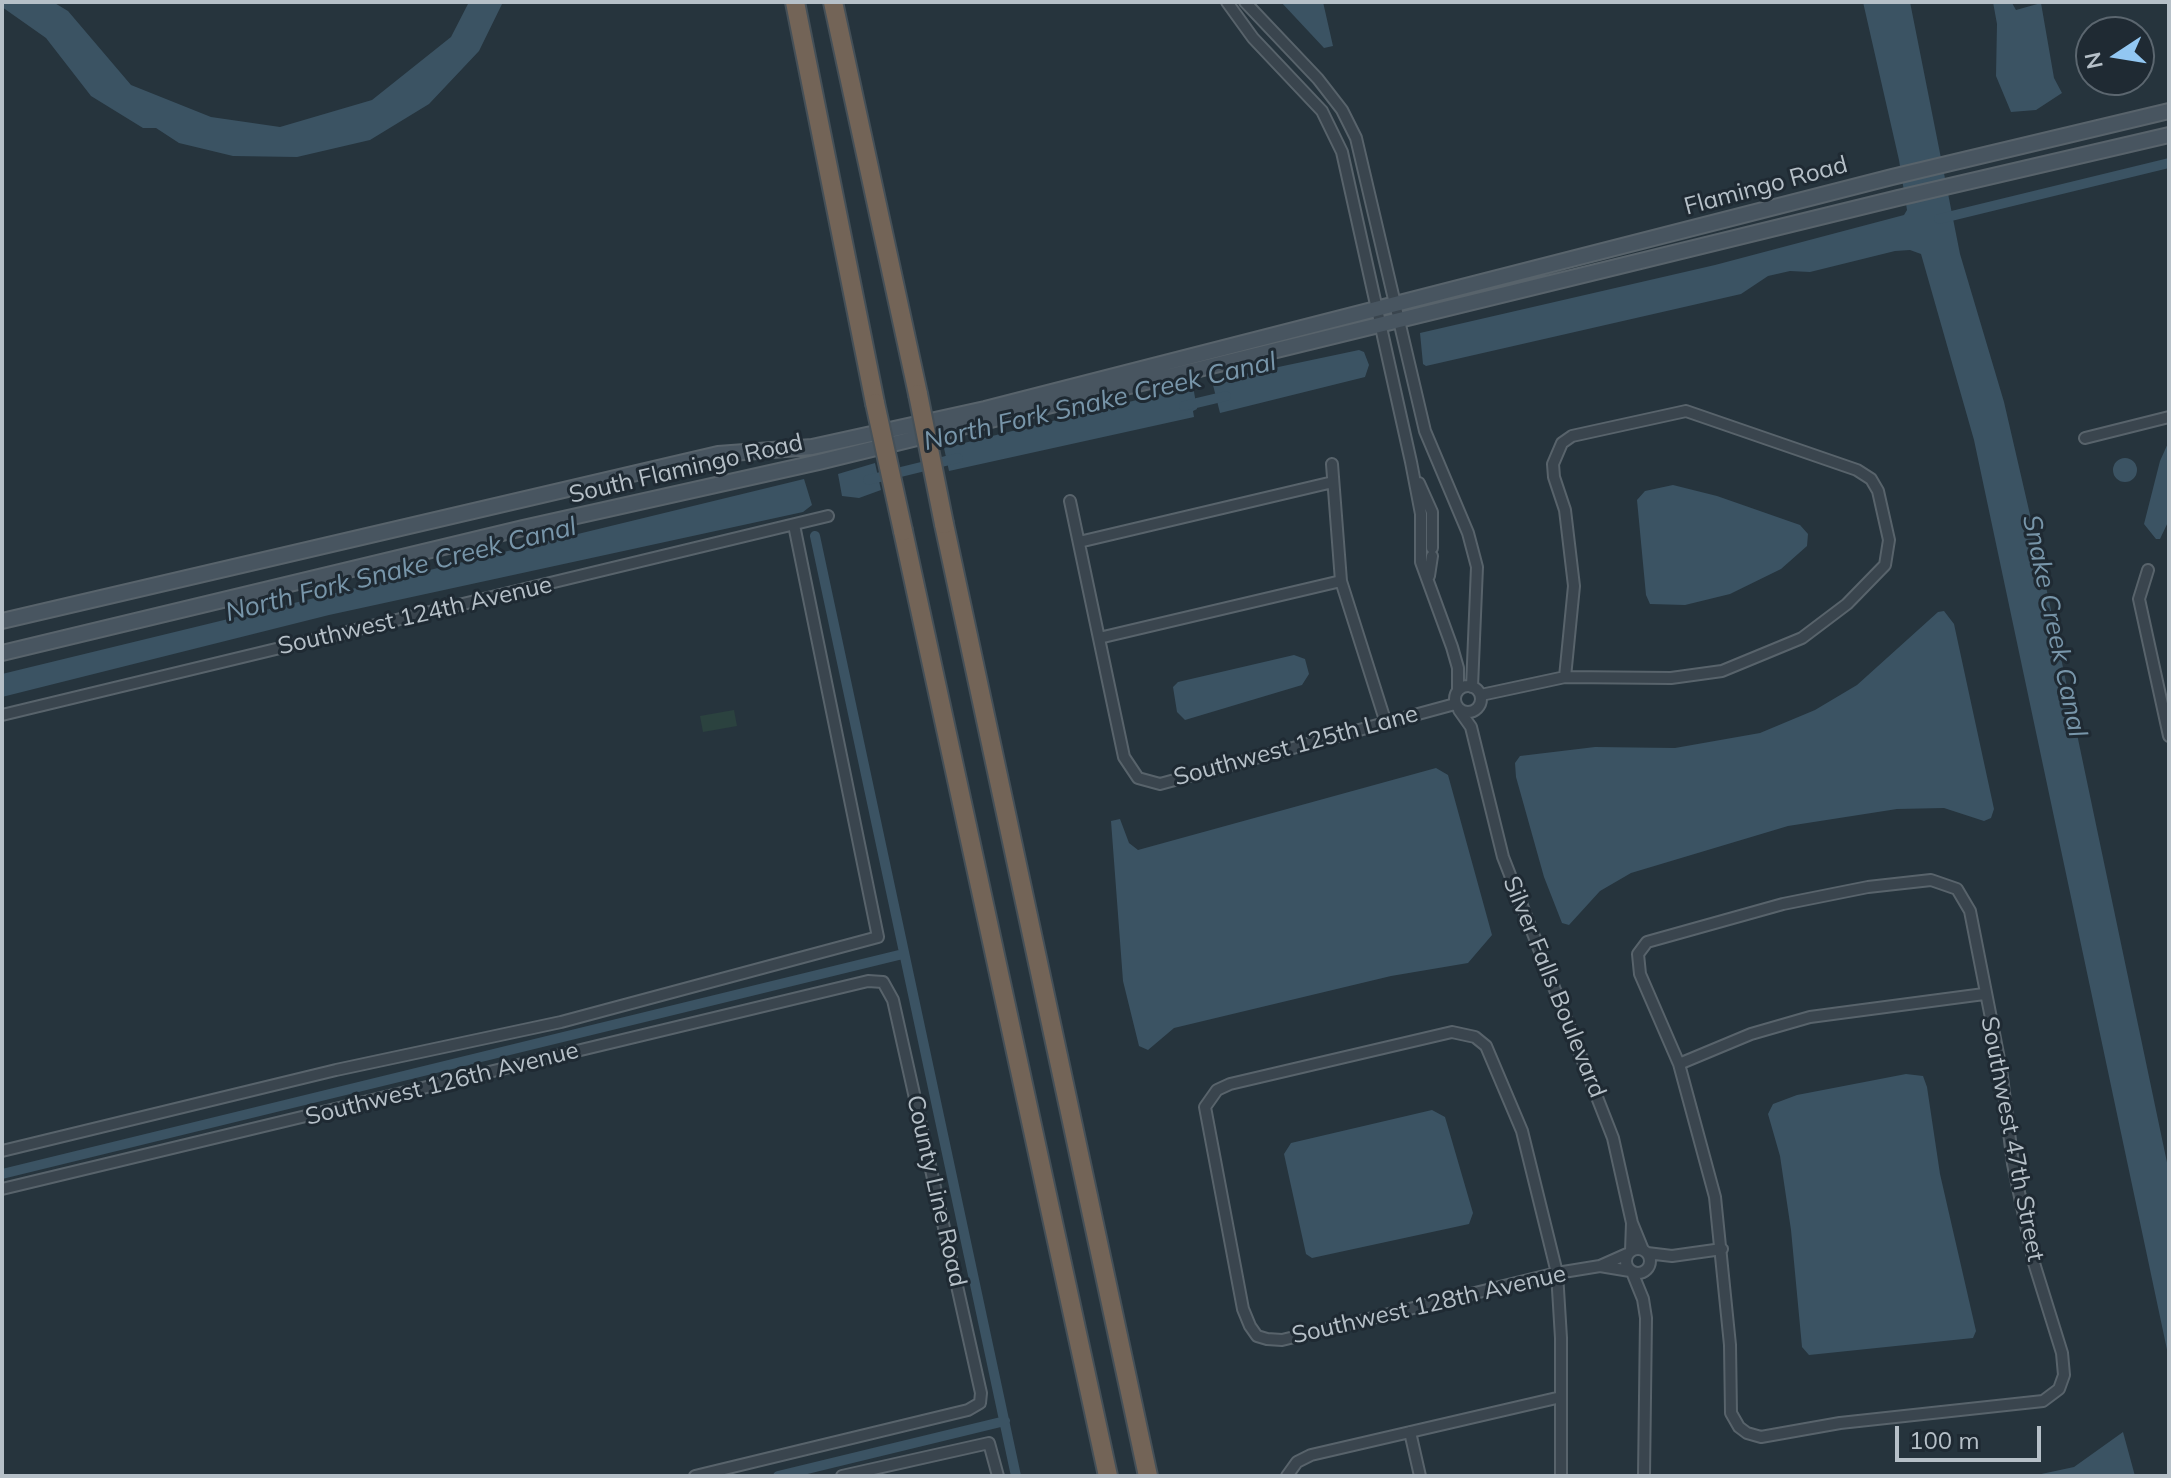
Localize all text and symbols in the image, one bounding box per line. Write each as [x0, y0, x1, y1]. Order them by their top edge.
north arrow [2075, 16, 2155, 96]
text: N [2078, 50, 2109, 72]
street label: Flamingo Road [1681, 150, 1851, 222]
water label: North Fork Snake Creek Canal [921, 346, 1279, 458]
street label: South Flamingo Road [566, 428, 806, 510]
water label: North Fork Snake Creek Canal [222, 511, 580, 629]
water label: Snake Creek Canal [2015, 512, 2093, 740]
street label: Southwest 124th Avenue [275, 570, 555, 662]
street label: Southwest 125th Lane [1171, 700, 1421, 792]
street label: Silver Falls Boulevard [1496, 872, 1612, 1102]
street label: Southwest 47th Street [1974, 1014, 2050, 1264]
street label: Southwest 126th Avenue [302, 1036, 582, 1132]
street label: County Line Road [900, 1092, 972, 1290]
street label: Southwest 128th Avenue [1289, 1259, 1569, 1351]
scale bar [1899, 1410, 2045, 1460]
text: 100 m [1909, 1425, 1980, 1455]

